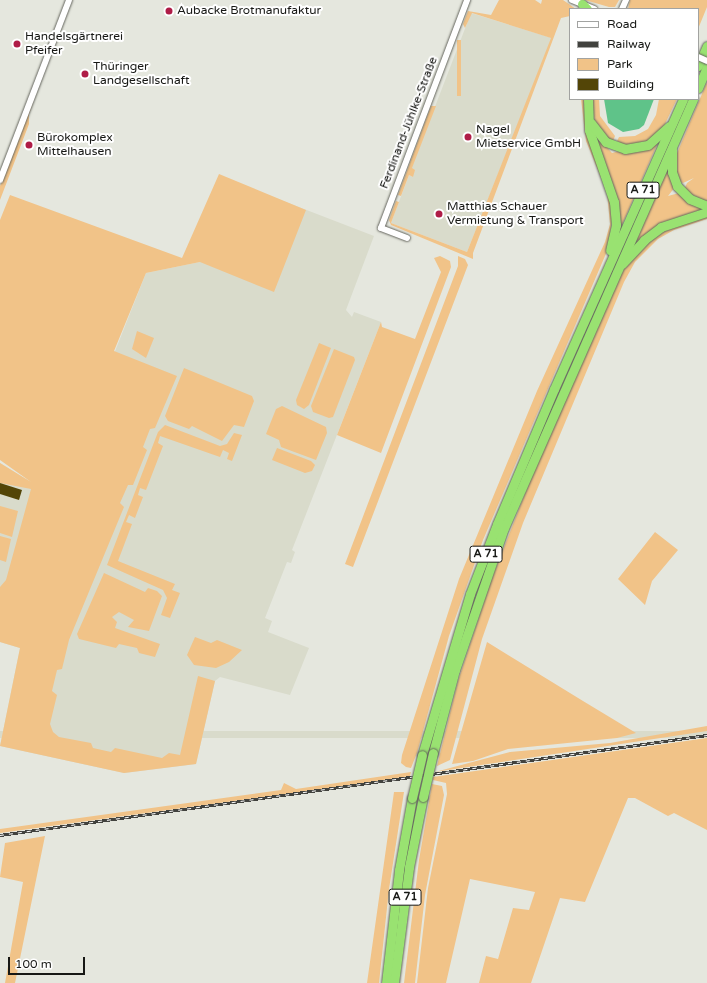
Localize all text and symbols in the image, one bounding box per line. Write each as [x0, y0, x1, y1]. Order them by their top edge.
place label: Aubacke Brotmanufaktur [177, 4, 321, 18]
marker: Aubacke Brotmanufaktur [164, 6, 174, 16]
legend [569, 8, 699, 100]
text: Road [607, 17, 637, 31]
place label: Handelsgärtnerei Pfeifer [25, 30, 123, 58]
text: Railway [607, 37, 651, 51]
marker: Handelsgärtnerei Pfeifer [12, 39, 22, 49]
street label: Ferdinand-Jühlke-Straße [377, 55, 441, 191]
text: Park [607, 57, 633, 71]
place label: Thüringer Landgesellschaft [93, 60, 190, 88]
marker: Thüringer Landgesellschaft [80, 69, 90, 79]
text: Building [607, 77, 654, 91]
place label: Nagel Mietservice GmbH [476, 123, 581, 151]
place label: Bürokomplex Mittelhausen [37, 131, 113, 159]
marker: Nagel Mietservice GmbH [463, 132, 473, 142]
marker: Bürokomplex Mittelhausen [24, 140, 34, 150]
road number: A 71 [626, 181, 660, 199]
place label: Matthias Schauer Vermietung & Transport [447, 200, 584, 228]
marker: Matthias Schauer Vermietung & Transport [434, 209, 444, 219]
road number: A 71 [469, 545, 503, 563]
road number: A 71 [388, 888, 422, 906]
scale bar [10, 949, 87, 975]
text: 100 m [15, 957, 52, 971]

